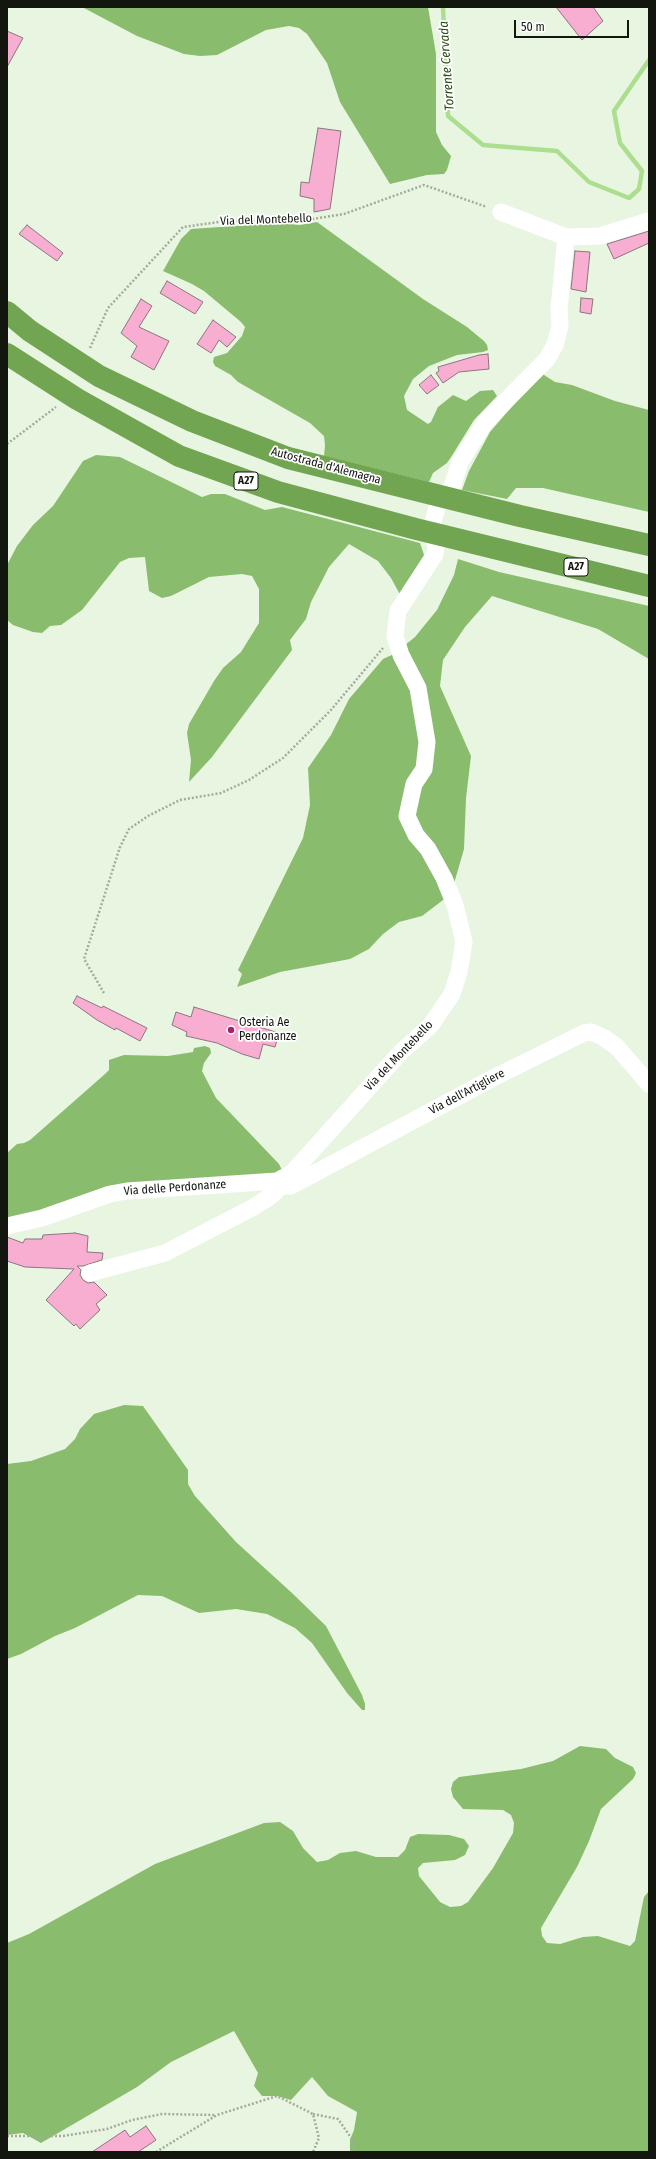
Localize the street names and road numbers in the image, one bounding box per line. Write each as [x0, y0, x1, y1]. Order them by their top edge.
street label: Via del Montebello [220, 211, 312, 229]
street label: Autostrada d'Alemagna [269, 444, 383, 488]
road number: A27 [234, 472, 258, 490]
road number: A27 [564, 558, 588, 576]
street label: Via del Montebello [362, 1018, 436, 1094]
street label: Via dell'Artigliere [427, 1066, 507, 1118]
street label: Via delle Perdonanze [123, 1177, 227, 1199]

